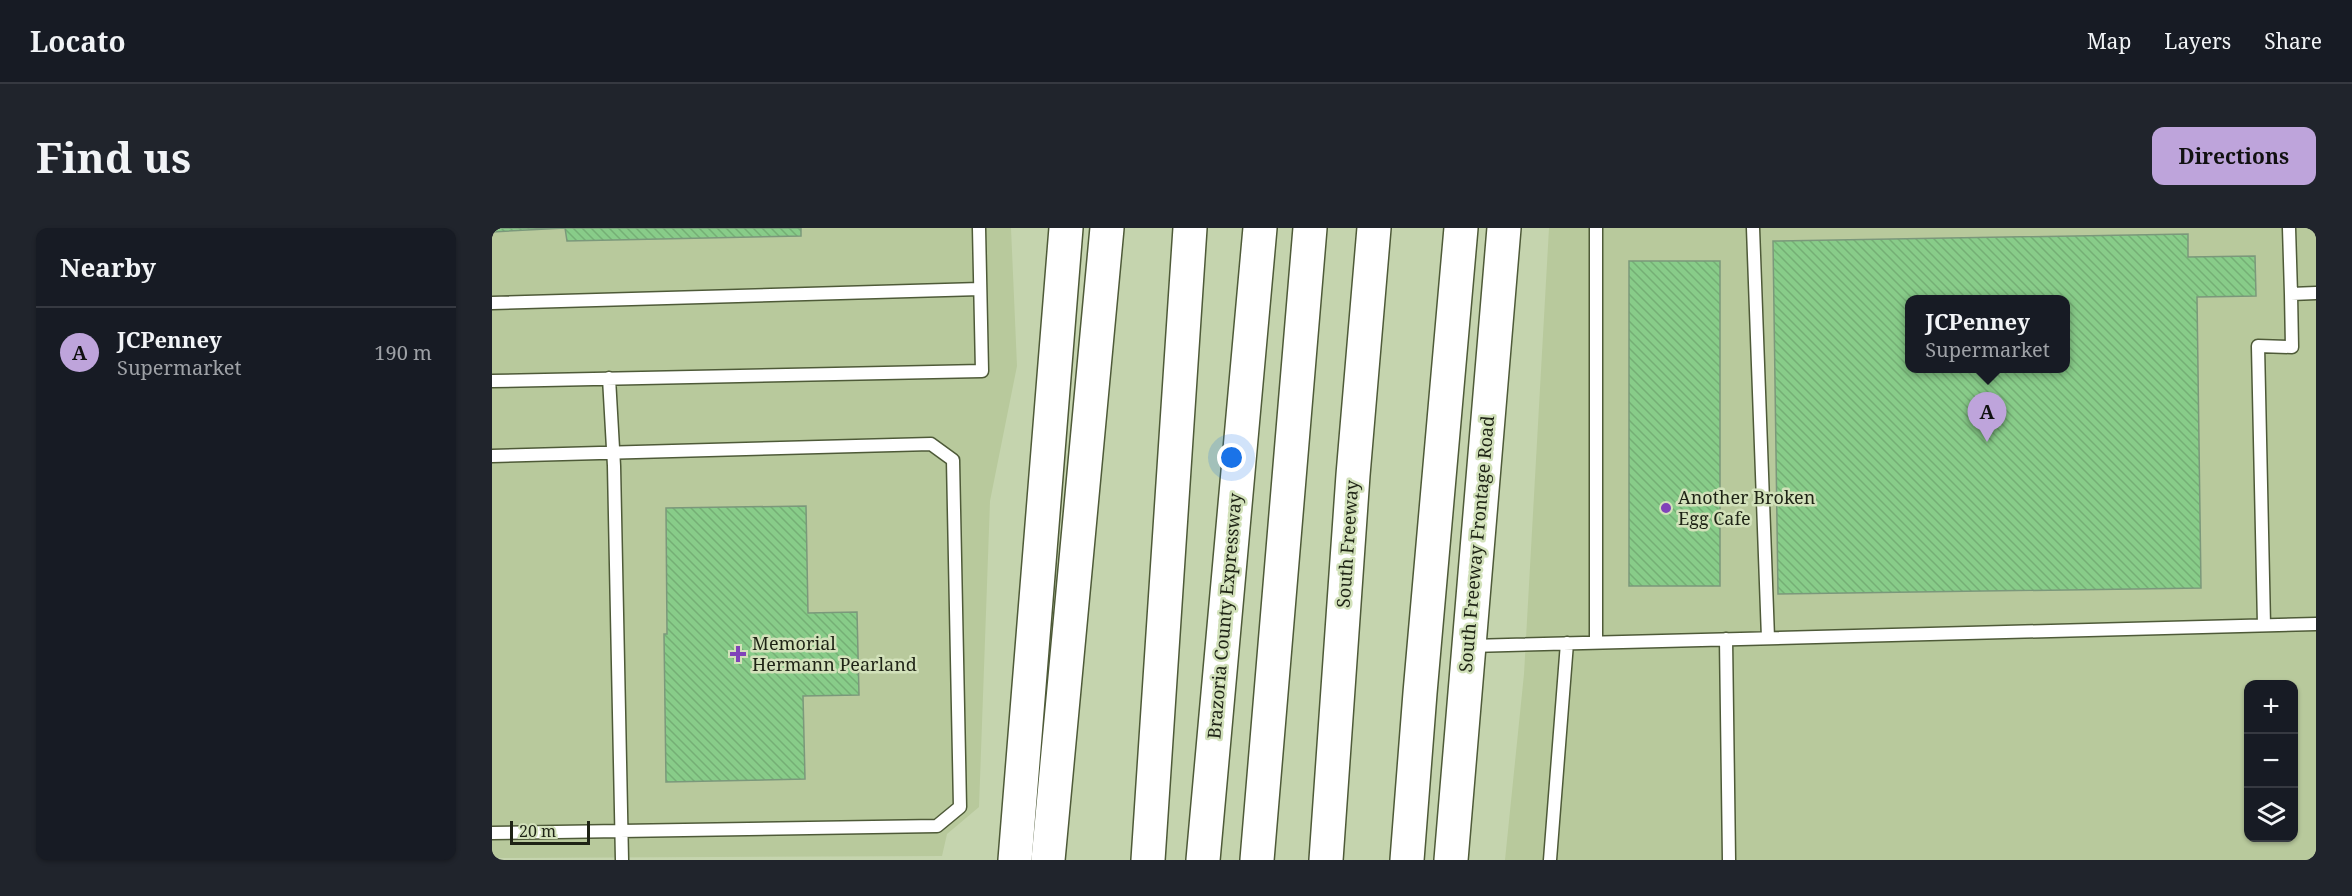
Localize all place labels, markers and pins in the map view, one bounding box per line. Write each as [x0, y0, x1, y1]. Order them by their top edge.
pin: A [1968, 392, 2006, 442]
place label: Another Broken Egg Cafe [1678, 485, 1816, 530]
marker: Another Broken Egg Cafe [1659, 501, 1673, 515]
place label: Memorial Hermann Pearland [752, 631, 917, 676]
marker: Memorial Hermann Pearland [729, 645, 747, 663]

